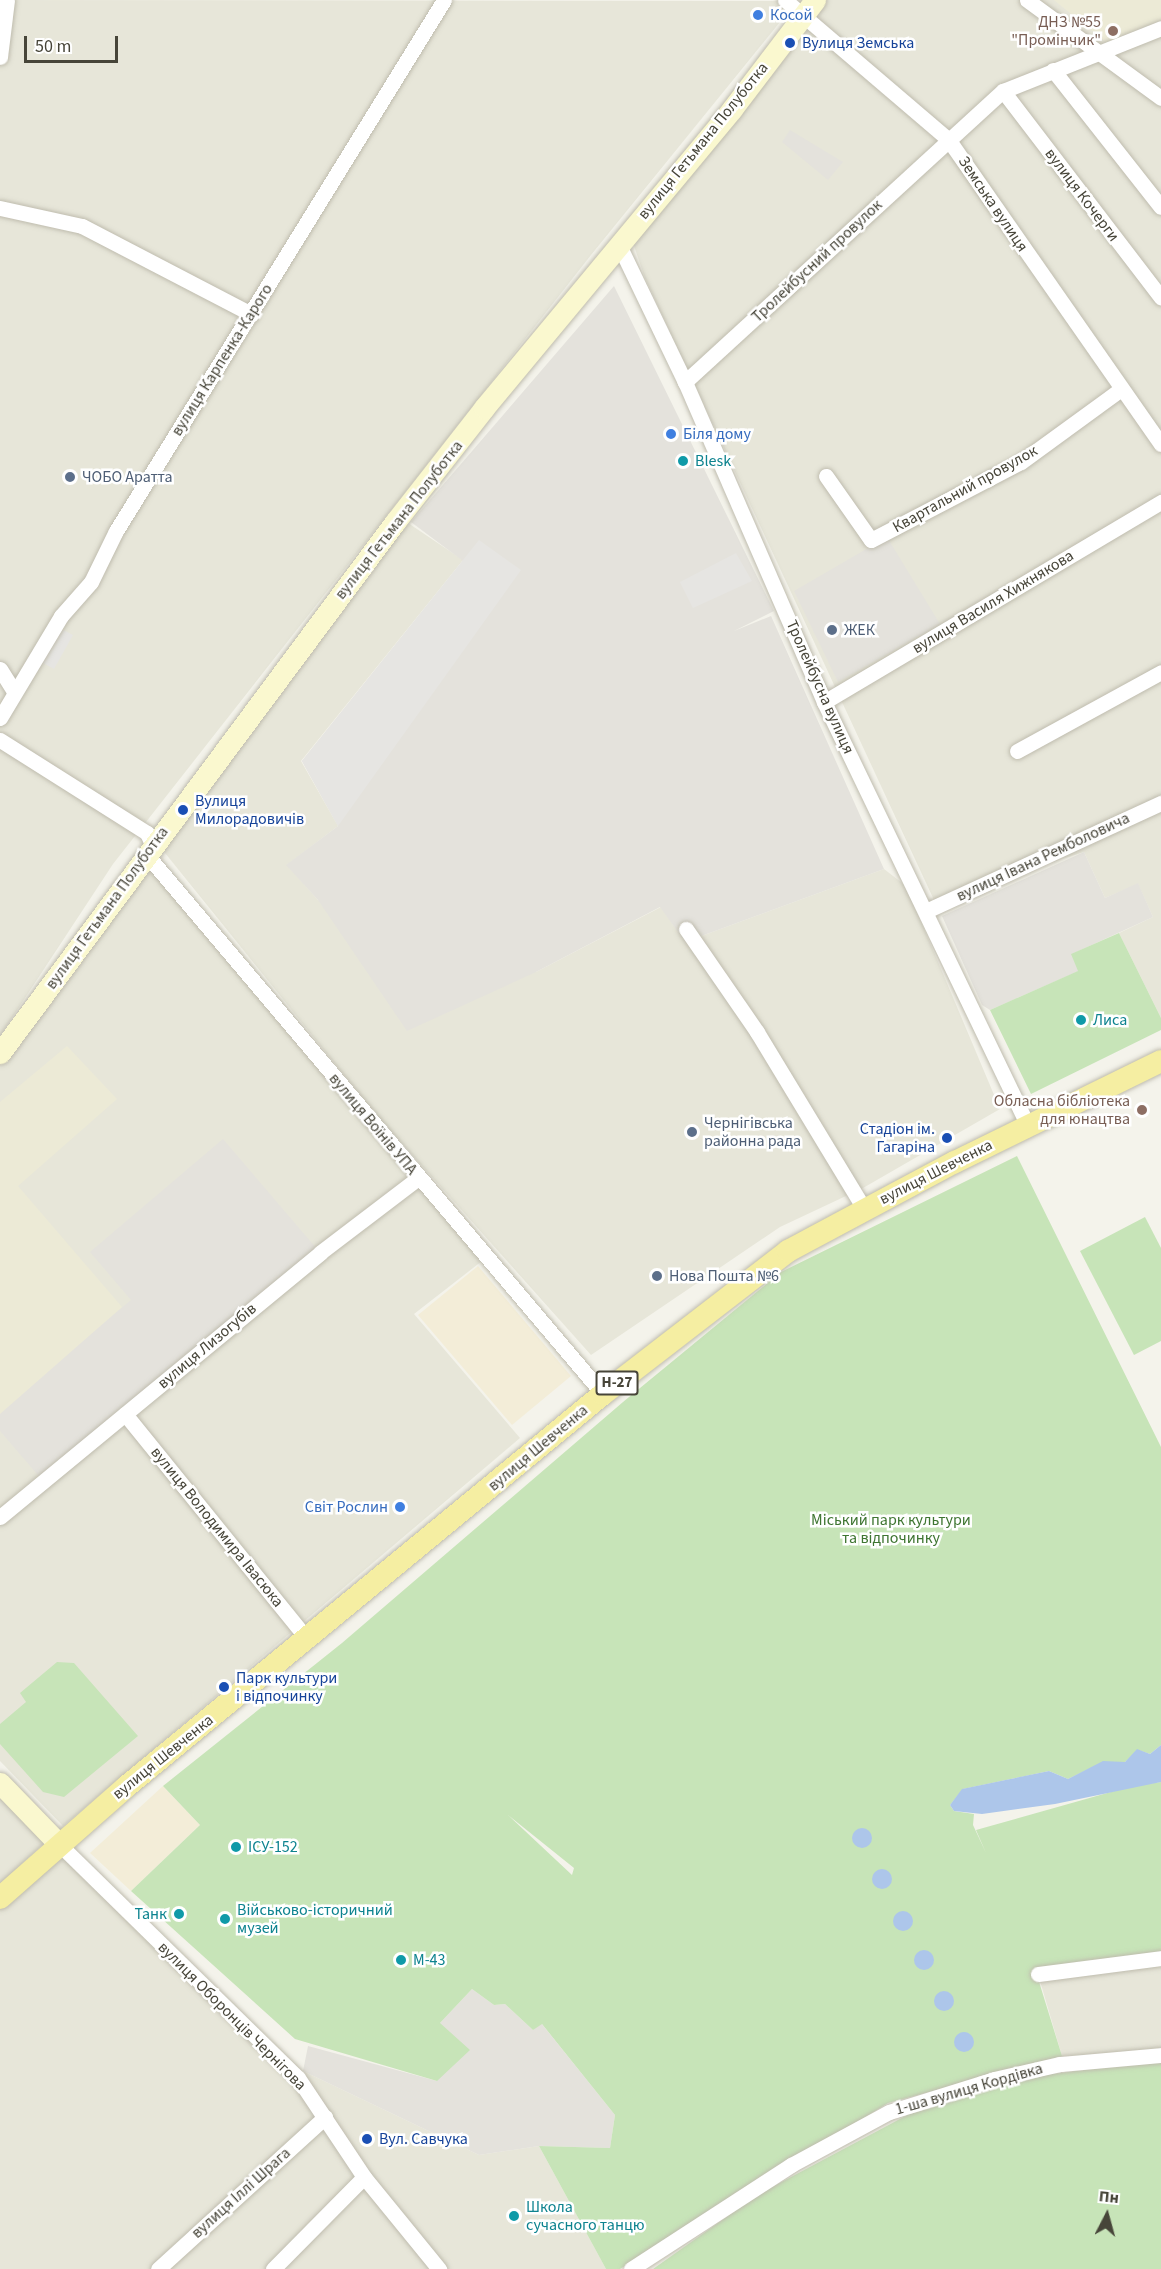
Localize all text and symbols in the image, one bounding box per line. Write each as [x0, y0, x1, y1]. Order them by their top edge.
place label: Косой [770, 5, 812, 25]
marker: Косой [751, 8, 765, 22]
place label: ДНЗ №55 "Промінчик" [1011, 12, 1101, 50]
scale bar [27, 24, 122, 62]
marker: ДНЗ №55 "Промінчик" [1106, 24, 1120, 38]
place label: Вулиця Земська [802, 33, 914, 53]
text: 50 m [35, 34, 71, 59]
marker: Вулиця Земська [783, 36, 797, 50]
street label: вулиця Гетьмана Полуботка [634, 59, 772, 223]
street label: вулиця Кочерги [1041, 145, 1123, 245]
street label: Земська вулиця [954, 153, 1032, 255]
street label: Тролейбусний провулок [748, 196, 886, 326]
street label: вулиця Карпенка-Карого [167, 280, 277, 440]
place label: Біля дому [683, 424, 751, 444]
marker: Біля дому [664, 427, 678, 441]
street label: вулиця Гетьмана Полуботка [331, 437, 467, 603]
street label: Квартальний провулок [889, 441, 1041, 537]
place label: Blesk [695, 451, 731, 471]
marker: Blesk [676, 454, 690, 468]
place label: ЧОБО Аратта [82, 467, 173, 487]
marker: ЧОБО Аратта [63, 470, 77, 484]
street label: вулиця Василя Хижнякова [909, 546, 1077, 658]
street label: Тролейбусна вулиця [782, 617, 858, 757]
place label: ЖЕК [844, 620, 875, 640]
marker: ЖЕК [825, 623, 839, 637]
place label: Вулиця Милорадовичів [195, 791, 304, 829]
marker: Вулиця Милорадовичів [176, 803, 190, 817]
street label: вулиця Івана Ремболовича [953, 808, 1133, 906]
street label: вулиця Гетьмана Полуботка [42, 823, 172, 993]
place label: Лиса [1093, 1010, 1127, 1030]
marker: Лиса [1074, 1013, 1088, 1027]
street label: вулиця Воїнів УПА [325, 1069, 421, 1179]
place label: Обласна бібліотека для юнацтва [994, 1091, 1130, 1129]
marker: Обласна бібліотека для юнацтва [1135, 1103, 1149, 1117]
place label: Чернігівська районна рада [704, 1113, 801, 1151]
place label: Стадіон ім. Гагаріна [860, 1119, 935, 1157]
marker: Чернігівська районна рада [685, 1125, 699, 1139]
marker: Стадіон ім. Гагаріна [940, 1131, 954, 1145]
street label: вулиця Шевченка [876, 1135, 996, 1209]
place label: Нова Пошта №6 [669, 1266, 779, 1286]
marker: Нова Пошта №6 [650, 1269, 664, 1283]
street label: вулиця Лизогубів [154, 1299, 260, 1393]
road number: Н-27 [594, 1371, 640, 1395]
street label: вулиця Шевченка [484, 1401, 592, 1495]
street label: вулиця Володимира Івасюка [146, 1443, 288, 1611]
place label: Світ Рослин [305, 1497, 388, 1517]
marker: Світ Рослин [393, 1500, 407, 1514]
park label: Міський парк культури та відпочинку [811, 1510, 971, 1548]
place label: Парк культури і відпочинку [236, 1668, 337, 1706]
marker: Парк культури і відпочинку [217, 1680, 231, 1694]
street label: вулиця Шевченка [109, 1710, 217, 1804]
place label: ІСУ-152 [248, 1837, 298, 1857]
marker: ІСУ-152 [229, 1840, 243, 1854]
place label: Військово-історичний музей [237, 1900, 393, 1938]
place label: Танк [135, 1904, 167, 1924]
marker: Танк [172, 1907, 186, 1921]
marker: Військово-історичний музей [218, 1912, 232, 1926]
street label: вулиця Оборонців Чернігова [154, 1938, 310, 2094]
place label: М-43 [413, 1950, 446, 1970]
marker: М-43 [394, 1953, 408, 1967]
street label: 1-ша вулиця Кордівка [893, 2059, 1045, 2119]
place label: Вул. Савчука [379, 2129, 468, 2149]
marker: Вул. Савчука [360, 2132, 374, 2146]
street label: вулиця Іллі Шрага [188, 2144, 294, 2242]
north arrow [1077, 2185, 1137, 2245]
text: Пн [1098, 2185, 1120, 2209]
place label: Школа сучасного танцю [526, 2197, 645, 2235]
marker: Школа сучасного танцю [507, 2209, 521, 2223]

